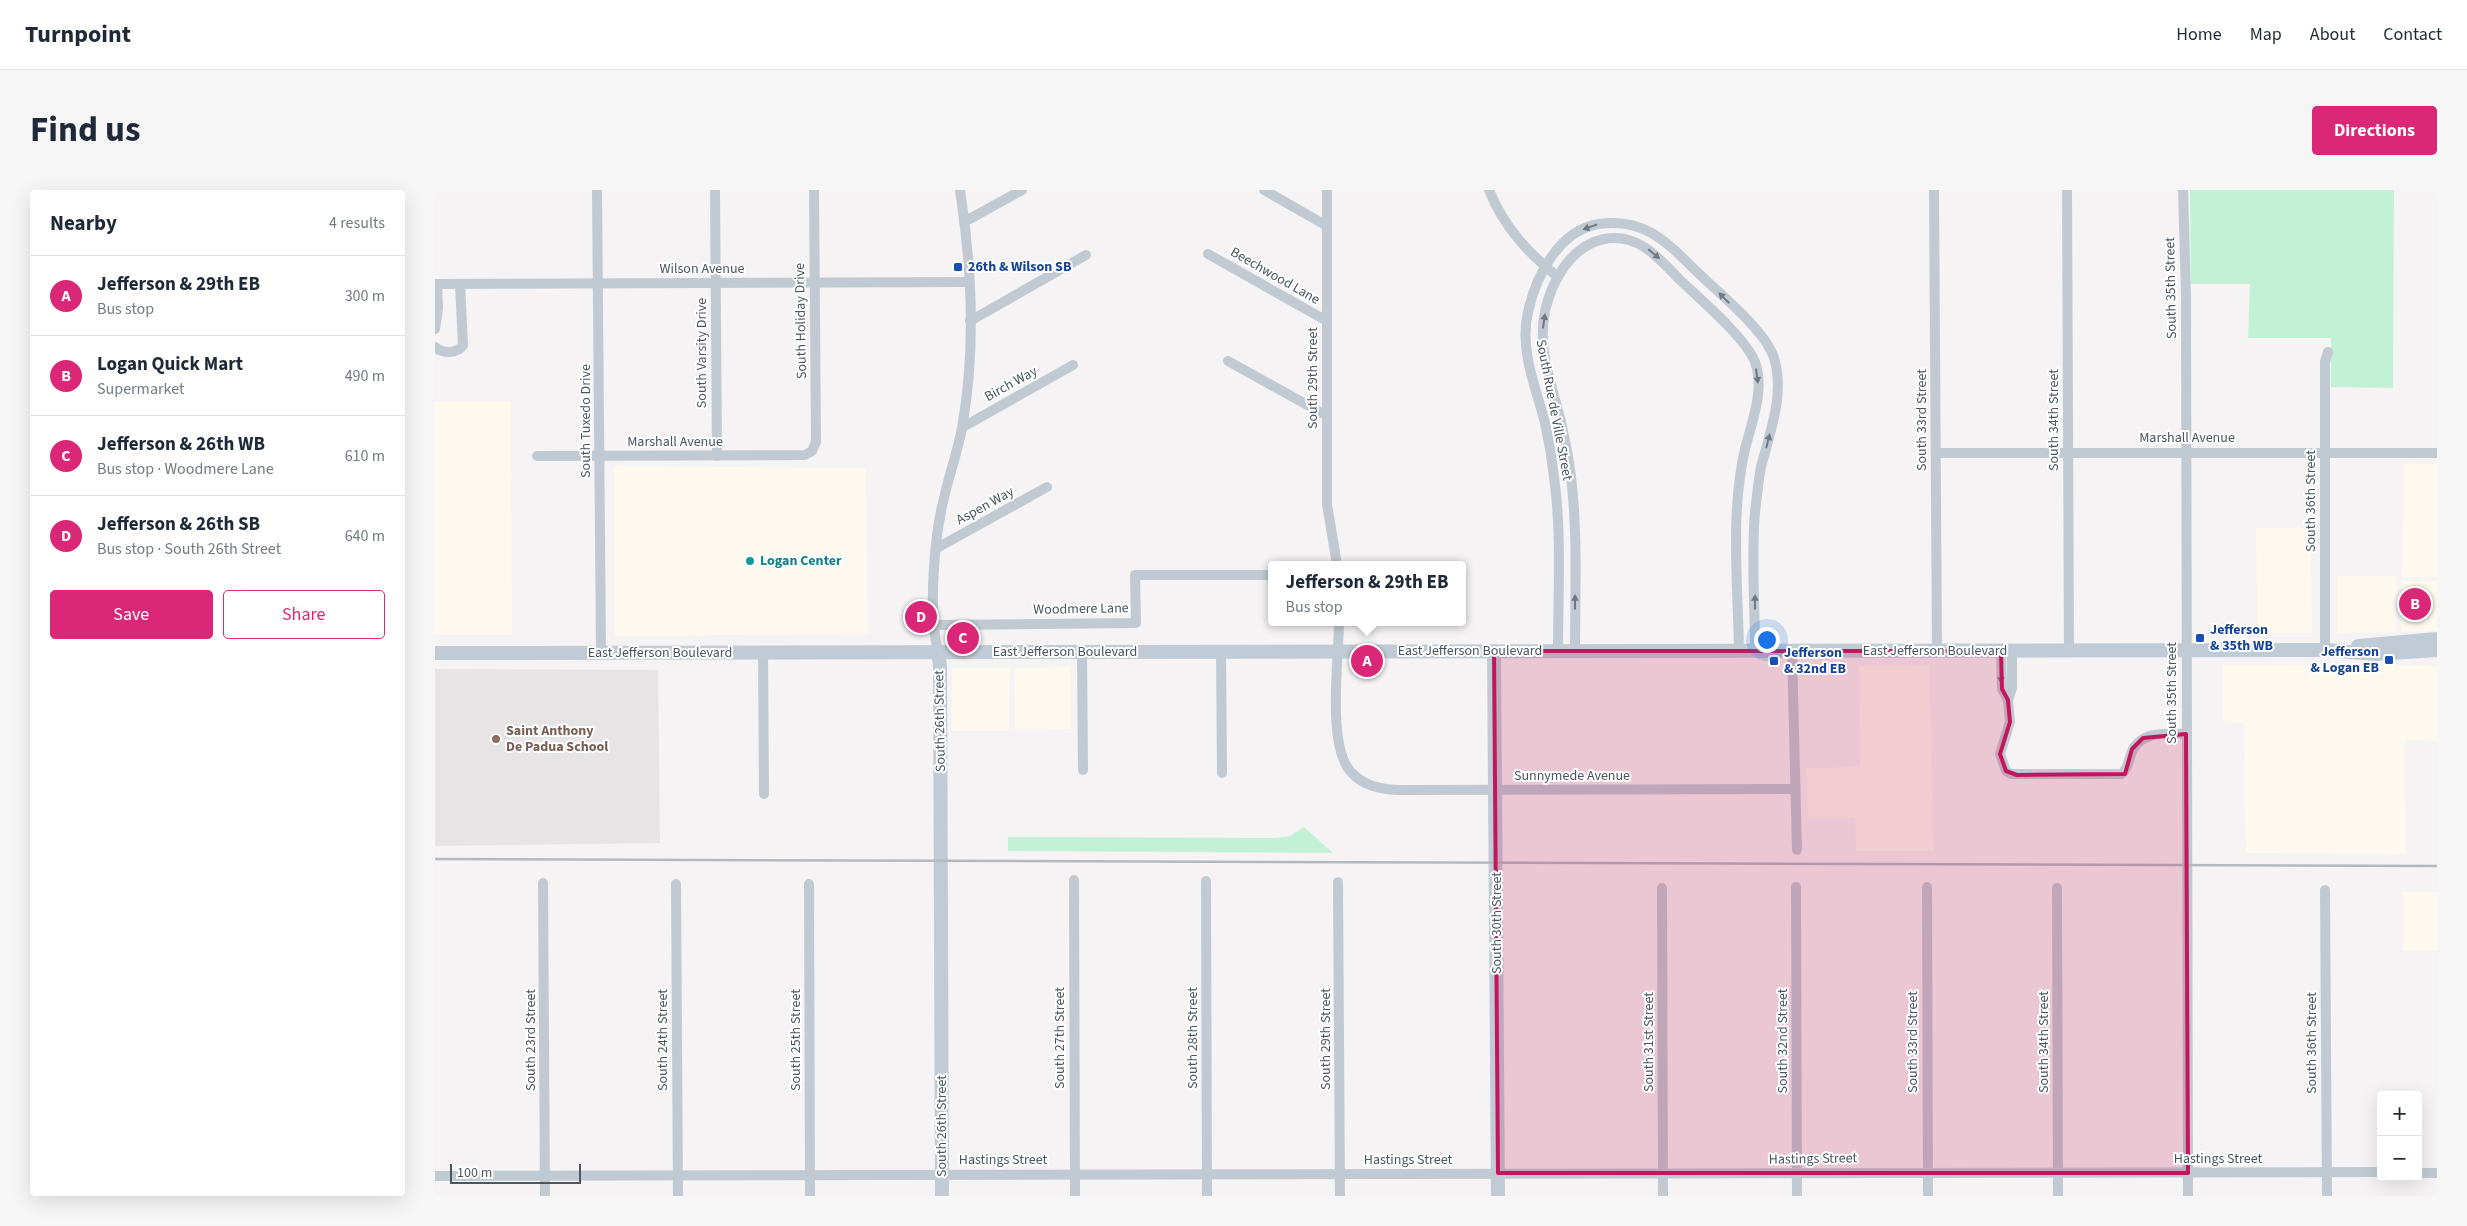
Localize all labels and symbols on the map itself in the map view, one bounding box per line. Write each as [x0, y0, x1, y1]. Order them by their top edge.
one-way arrow [1582, 223, 1597, 231]
street label: South 35th Street [2160, 237, 2182, 339]
street label: Beechwood Lane [1227, 242, 1323, 310]
one-way arrow [1648, 248, 1660, 260]
place label: 26th & Wilson SB [968, 257, 1072, 277]
street label: Wilson Avenue [659, 259, 745, 279]
marker: 26th & Wilson SB [952, 261, 964, 273]
street label: South Holiday Drive [790, 263, 812, 379]
one-way arrow [1718, 293, 1730, 305]
street label: South Varsity Drive [692, 298, 712, 408]
one-way arrow [1540, 312, 1548, 328]
street label: South 29th Street [1303, 327, 1323, 429]
street label: South Rue de Ville Street [1531, 338, 1578, 482]
street label: Birch Way [981, 361, 1041, 407]
street label: South Tuxedo Drive [576, 364, 596, 478]
one-way arrow [1754, 368, 1762, 384]
street label: South 33rd Street [1912, 369, 1932, 471]
street label: South 34th Street [2044, 369, 2064, 471]
street label: Marshall Avenue [2139, 428, 2235, 448]
street label: Marshall Avenue [627, 432, 723, 452]
one-way arrow [1764, 433, 1772, 448]
street label: South 36th Street [2301, 450, 2321, 552]
street label: Aspen Way [952, 482, 1018, 530]
place label: Logan Center [760, 551, 842, 571]
marker: Logan Center [744, 555, 756, 567]
pin: B [2399, 585, 2431, 623]
one-way arrow [1571, 594, 1579, 610]
one-way arrow [1751, 594, 1759, 610]
pin: D [905, 598, 937, 636]
street label: Woodmere Lane [1033, 598, 1129, 620]
pin: C [947, 619, 979, 657]
place label: Jefferson & 35th WB [2210, 620, 2273, 656]
your location [1754, 627, 1780, 653]
marker: Jefferson & 35th WB [2194, 632, 2206, 644]
street label: East Jefferson Boulevard [1398, 641, 1542, 661]
street label: East Jefferson Boulevard [1863, 641, 2007, 661]
street label: East Jefferson Boulevard [993, 642, 1137, 662]
pin: A [1351, 642, 1383, 680]
street label: South 35th Street [2162, 642, 2182, 744]
place label: Jefferson & Logan EB [2310, 642, 2380, 678]
street label: East Jefferson Boulevard [588, 643, 732, 663]
place label: Jefferson & 32nd EB [1784, 643, 1846, 679]
marker: Jefferson & Logan EB [2383, 654, 2395, 666]
marker: Jefferson & 32nd EB [1768, 655, 1780, 667]
one-way arrow [1998, 669, 2006, 685]
street label: South 26th Street [929, 670, 951, 772]
place label: Saint Anthony De Padua School [506, 721, 608, 757]
marker: Saint Anthony De Padua School [490, 733, 502, 745]
street label: Sunnymede Avenue [1514, 766, 1630, 786]
street label: South 30th Street [1487, 872, 1507, 974]
street label: South 27th Street [1050, 987, 1070, 1089]
street label: South 28th Street [1183, 987, 1203, 1089]
street label: South 29th Street [1316, 988, 1336, 1090]
street label: South 32nd Street [1773, 988, 1793, 1094]
street label: South 23rd Street [521, 989, 541, 1091]
street label: South 24th Street [653, 989, 673, 1091]
street label: South 25th Street [786, 989, 806, 1091]
street label: South 33rd Street [1903, 991, 1923, 1093]
street label: South 34th Street [2034, 991, 2054, 1093]
street label: South 31st Street [1639, 992, 1659, 1092]
street label: South 36th Street [2302, 992, 2322, 1094]
street label: South 26th Street [932, 1075, 952, 1177]
street label: Hastings Street [1769, 1148, 1858, 1170]
street label: Hastings Street [2174, 1149, 2262, 1169]
street label: Hastings Street [959, 1150, 1047, 1170]
street label: Hastings Street [1364, 1150, 1452, 1170]
scale bar [450, 1161, 581, 1184]

